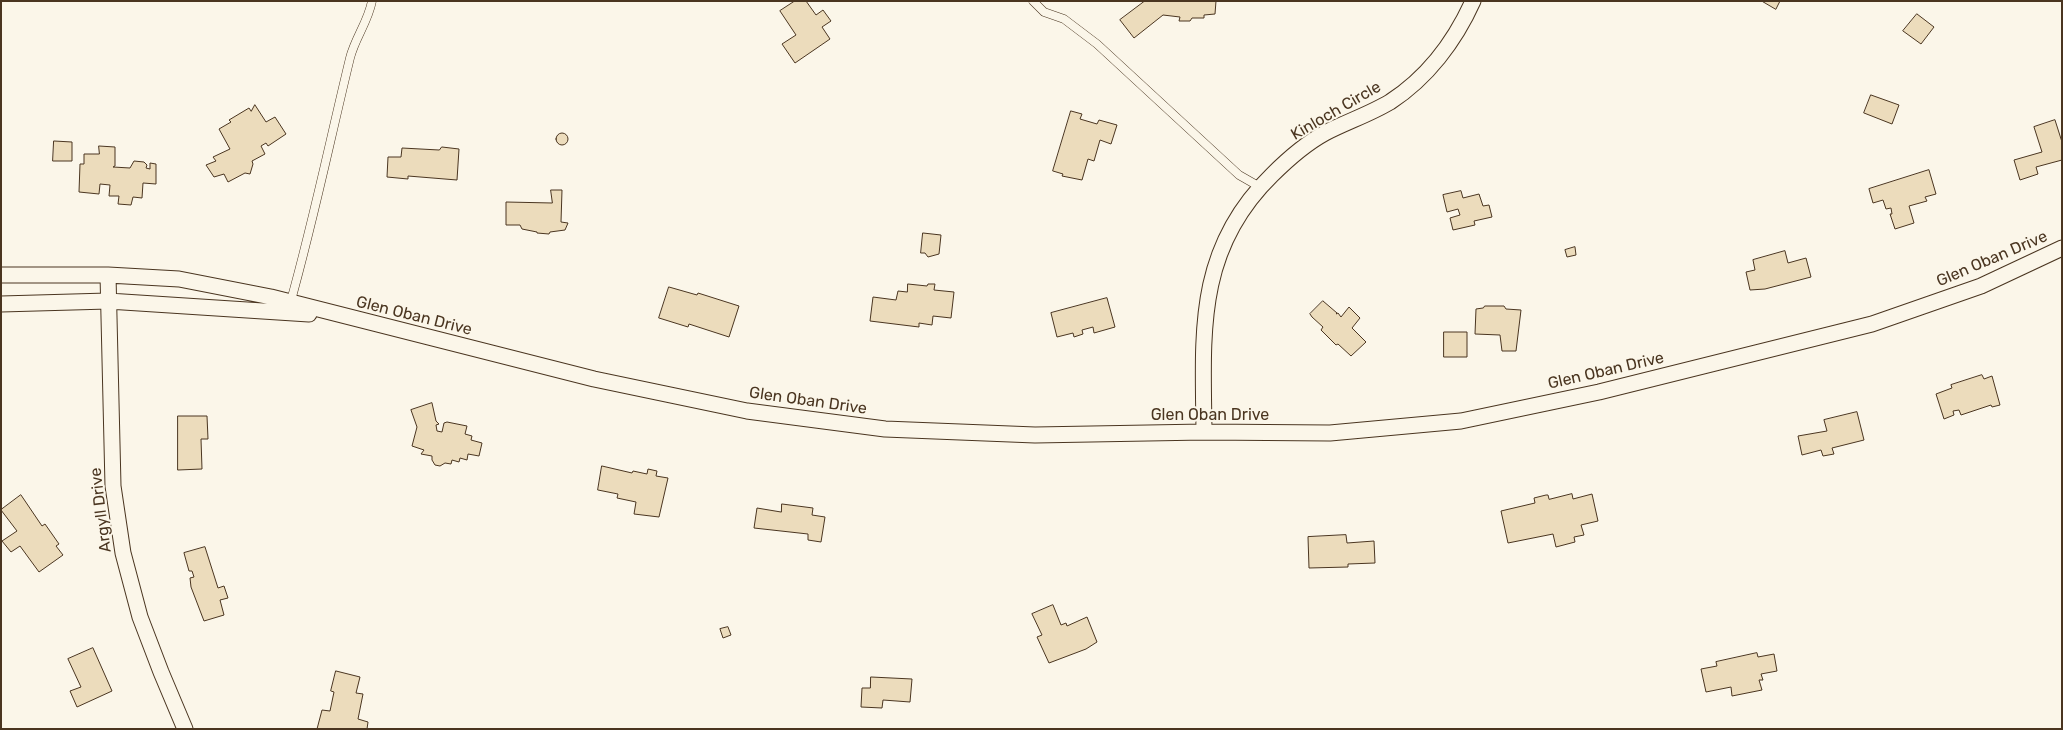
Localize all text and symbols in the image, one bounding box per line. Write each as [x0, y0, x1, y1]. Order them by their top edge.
street label: Kinloch Circle [1288, 77, 1384, 145]
street label: Glen Oban Drive [1934, 227, 2050, 291]
street label: Glen Oban Drive [354, 292, 474, 340]
street label: Glen Oban Drive [1546, 348, 1666, 394]
street label: Glen Oban Drive [748, 383, 868, 419]
street label: Glen Oban Drive [1151, 405, 1269, 425]
street label: Argyll Drive [86, 467, 116, 553]

